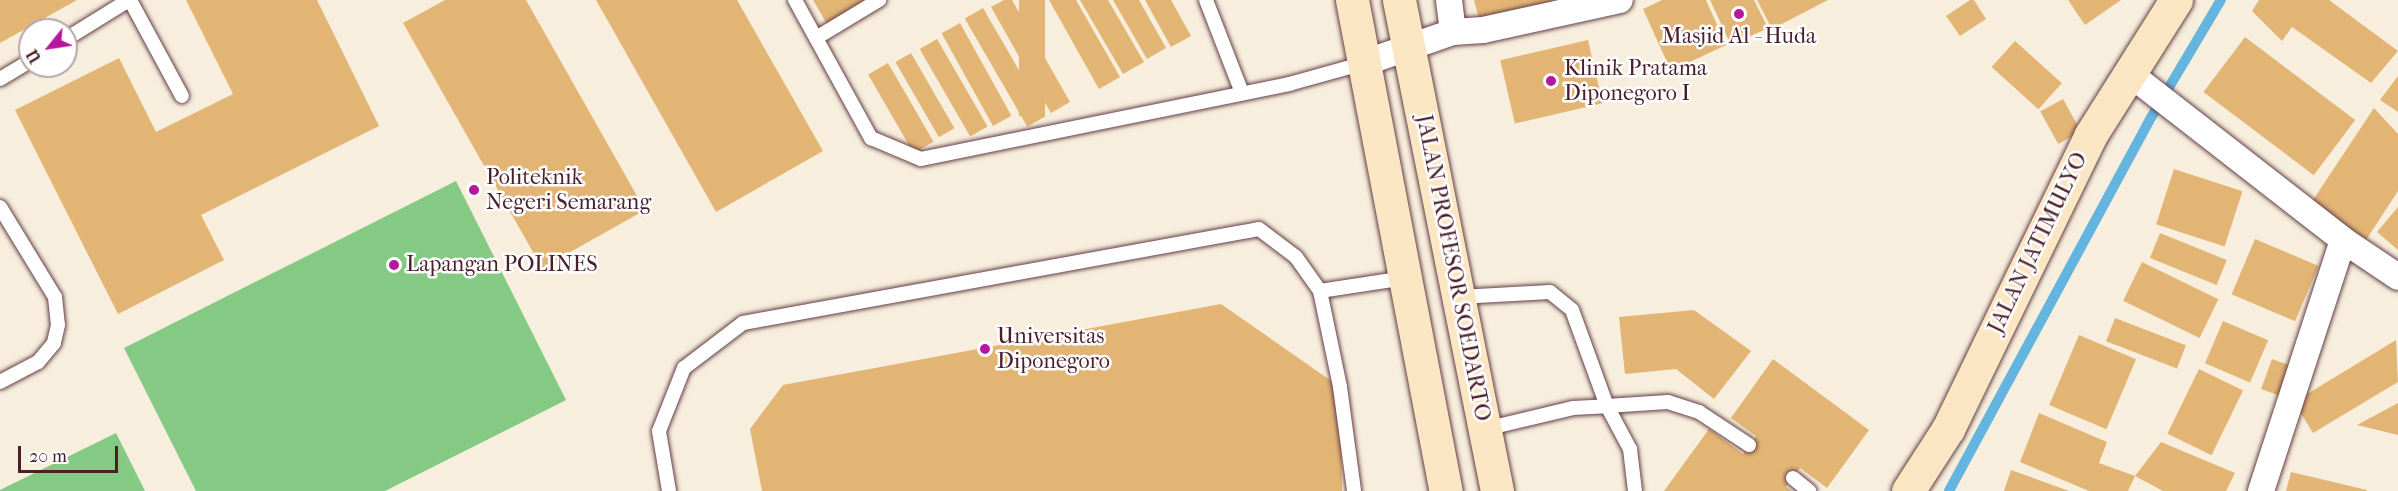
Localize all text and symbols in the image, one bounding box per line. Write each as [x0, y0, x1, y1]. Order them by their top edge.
marker: Masjid Al - Huda [1732, 7, 1746, 21]
north arrow [18, 18, 78, 78]
place label: Masjid Al - Huda [1662, 24, 1816, 50]
text: U [22, 46, 45, 66]
place label: Klinik Pratama Diponegoro I [1564, 55, 1707, 106]
marker: Klinik Pratama Diponegoro I [1542, 72, 1560, 90]
street label: JALAN PROFESOR SOEDARTO [1410, 112, 1496, 424]
street label: JALAN JATIMULYO [1983, 148, 2093, 338]
place label: Politeknik Negeri Semarang [486, 164, 651, 216]
marker: Politeknik Negeri Semarang [467, 183, 481, 197]
place label: Lapangan POLINES [406, 252, 598, 278]
marker: Lapangan POLINES [387, 258, 401, 272]
place label: Universitas Diponegoro [997, 323, 1110, 374]
marker: Universitas Diponegoro [978, 342, 992, 356]
scale bar [21, 434, 122, 472]
text: 20 m [29, 446, 67, 467]

